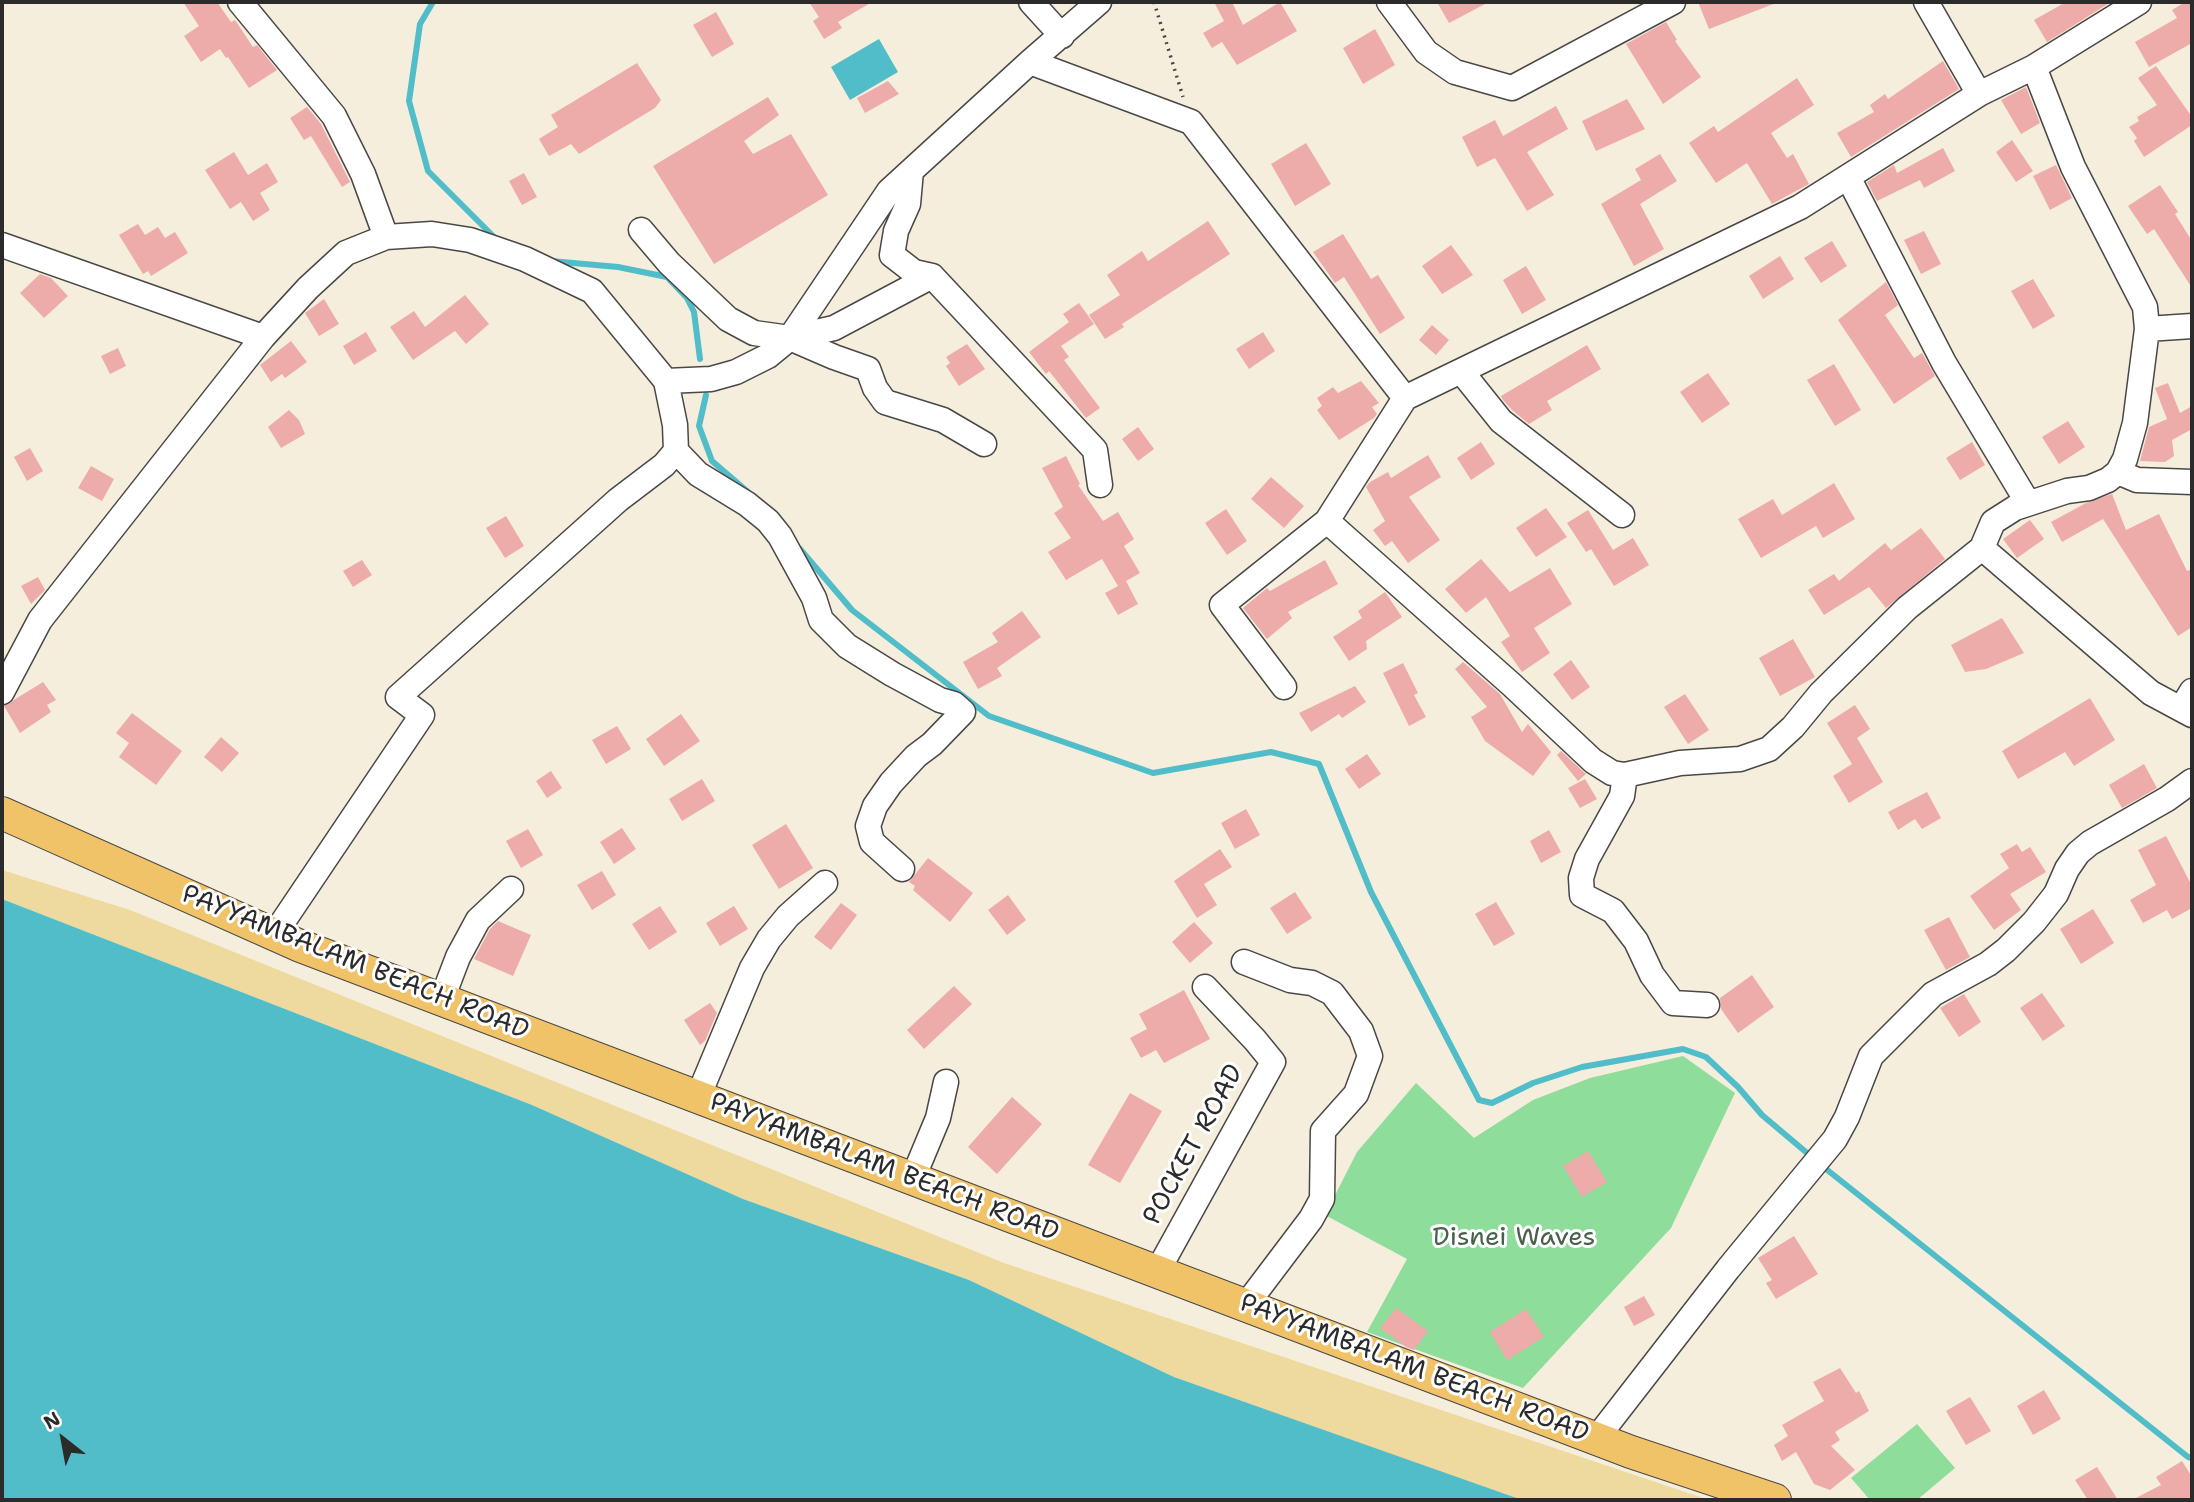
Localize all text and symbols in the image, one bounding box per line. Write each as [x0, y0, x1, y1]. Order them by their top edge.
street label: PAYYAMBALAM BEACH ROAD [177, 879, 533, 1047]
street label: POCKET ROAD [1137, 1059, 1251, 1231]
street label: PAYYAMBALAM BEACH ROAD [705, 1087, 1063, 1249]
park label: Disnei Waves [1433, 1222, 1595, 1254]
street label: PAYYAMBALAM BEACH ROAD [1235, 1288, 1593, 1450]
north arrow [28, 1404, 98, 1474]
text: N [39, 1406, 65, 1435]

